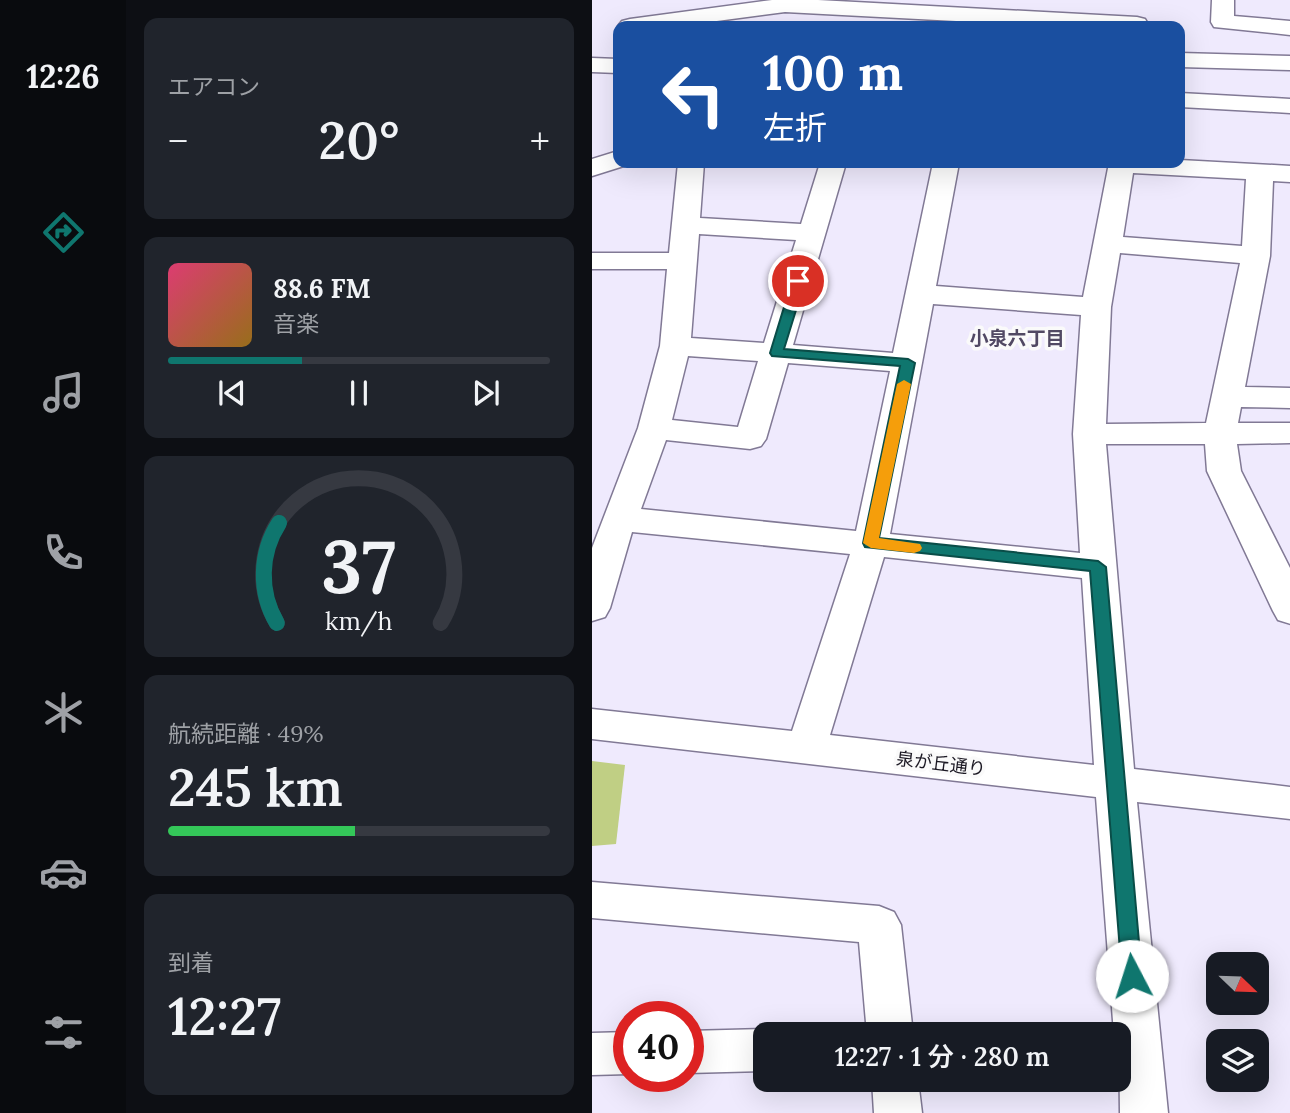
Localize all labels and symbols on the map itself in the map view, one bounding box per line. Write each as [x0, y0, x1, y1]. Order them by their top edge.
pin [768, 251, 828, 311]
district label: 小泉六丁目 [969, 326, 1065, 350]
street label: 泉が丘通り [895, 747, 987, 780]
position arrow [1095, 939, 1169, 1013]
north arrow [1206, 952, 1269, 1015]
speed limit sign: 40 [613, 1001, 704, 1092]

